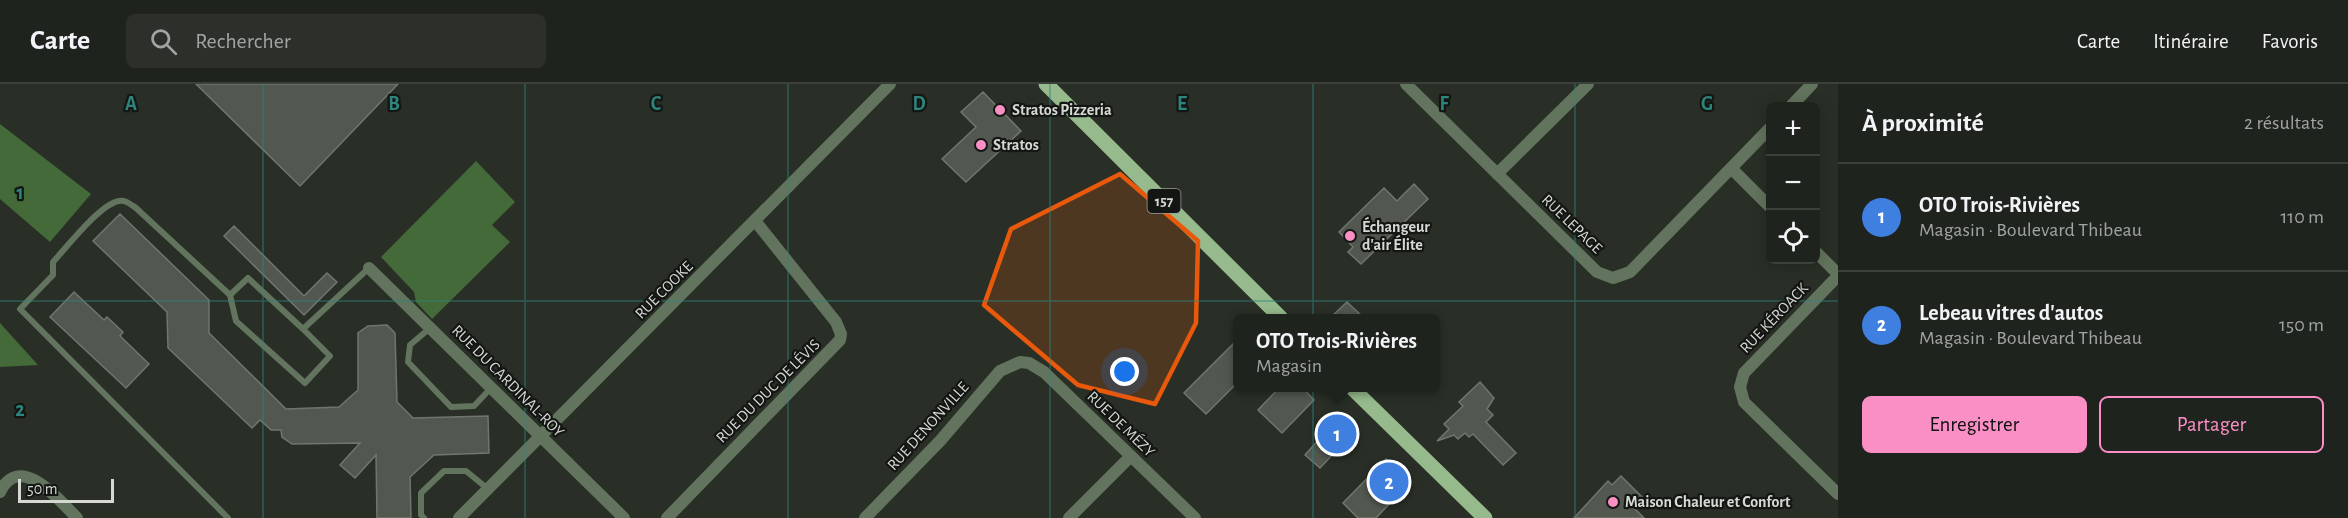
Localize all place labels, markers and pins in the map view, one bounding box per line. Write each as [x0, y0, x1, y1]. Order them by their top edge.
place label: Stratos Pizzeria [1012, 102, 1112, 118]
marker: Stratos Pizzeria [993, 103, 1007, 117]
place label: Stratos [993, 137, 1039, 153]
marker: Stratos [974, 138, 988, 152]
place label: Échangeur d'air Élite [1362, 216, 1430, 253]
marker: Échangeur d'air Élite [1343, 229, 1357, 243]
pin: 1 [1318, 412, 1356, 456]
pin: 2 [1370, 460, 1408, 504]
place label: Maison Chaleur et Confort [1625, 494, 1791, 510]
marker: Maison Chaleur et Confort [1606, 495, 1620, 509]

